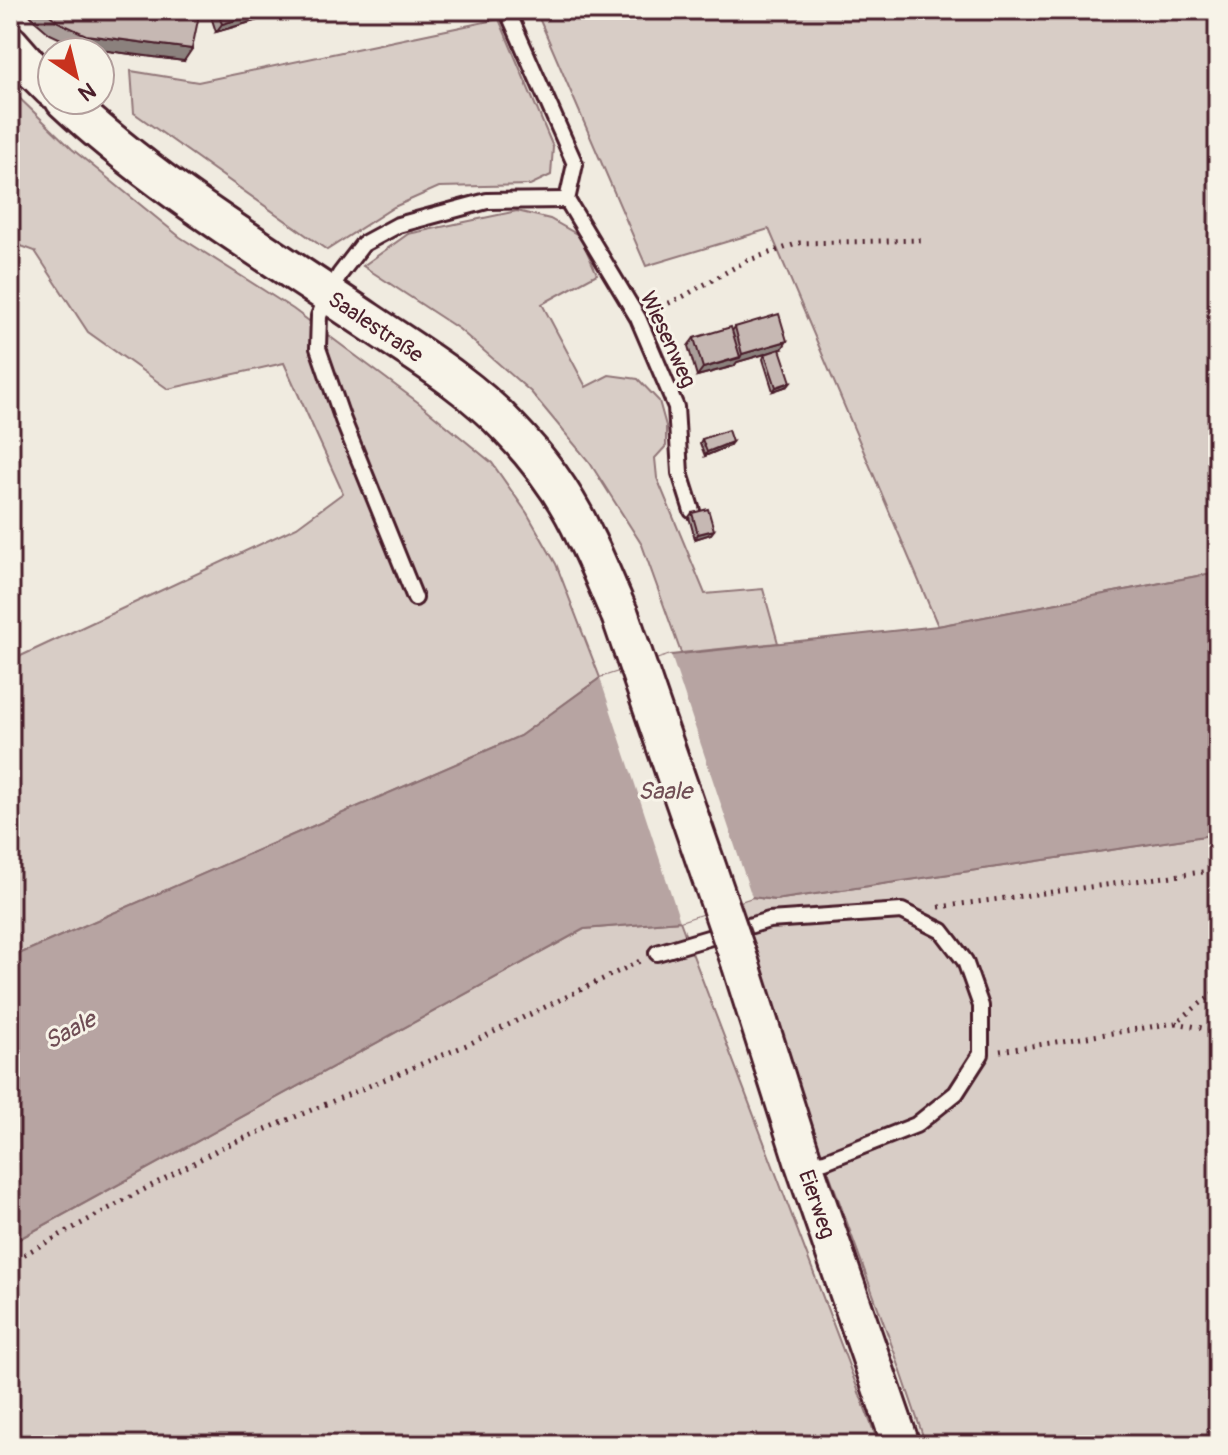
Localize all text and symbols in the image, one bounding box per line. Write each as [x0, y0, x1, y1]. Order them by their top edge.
north arrow [36, 36, 116, 116]
text: N [73, 76, 101, 107]
street label: Saalestraße [323, 285, 429, 369]
street label: Wiesenweg [634, 287, 703, 392]
water label: Saale [638, 777, 694, 806]
water label: Saale [40, 1004, 103, 1056]
street label: Eierweg [792, 1166, 842, 1242]

